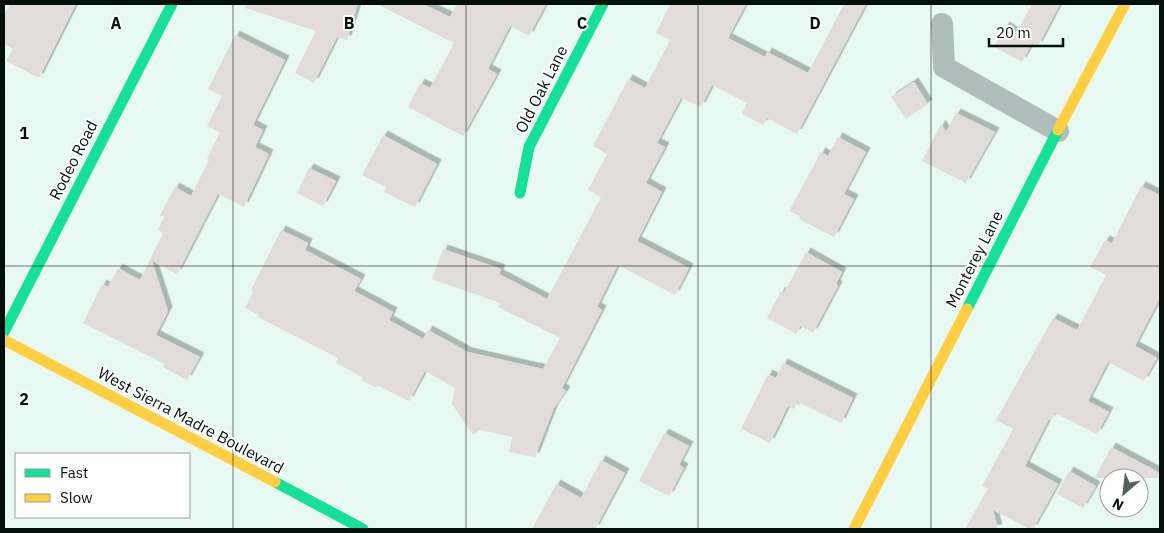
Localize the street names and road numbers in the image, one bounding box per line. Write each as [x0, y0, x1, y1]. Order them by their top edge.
street label: Old Oak Lane [510, 42, 572, 136]
street label: Rodeo Road [44, 117, 102, 203]
street label: Monterey Lane [941, 207, 1007, 311]
street label: West Sierra Madre Boulevard [94, 362, 288, 478]

